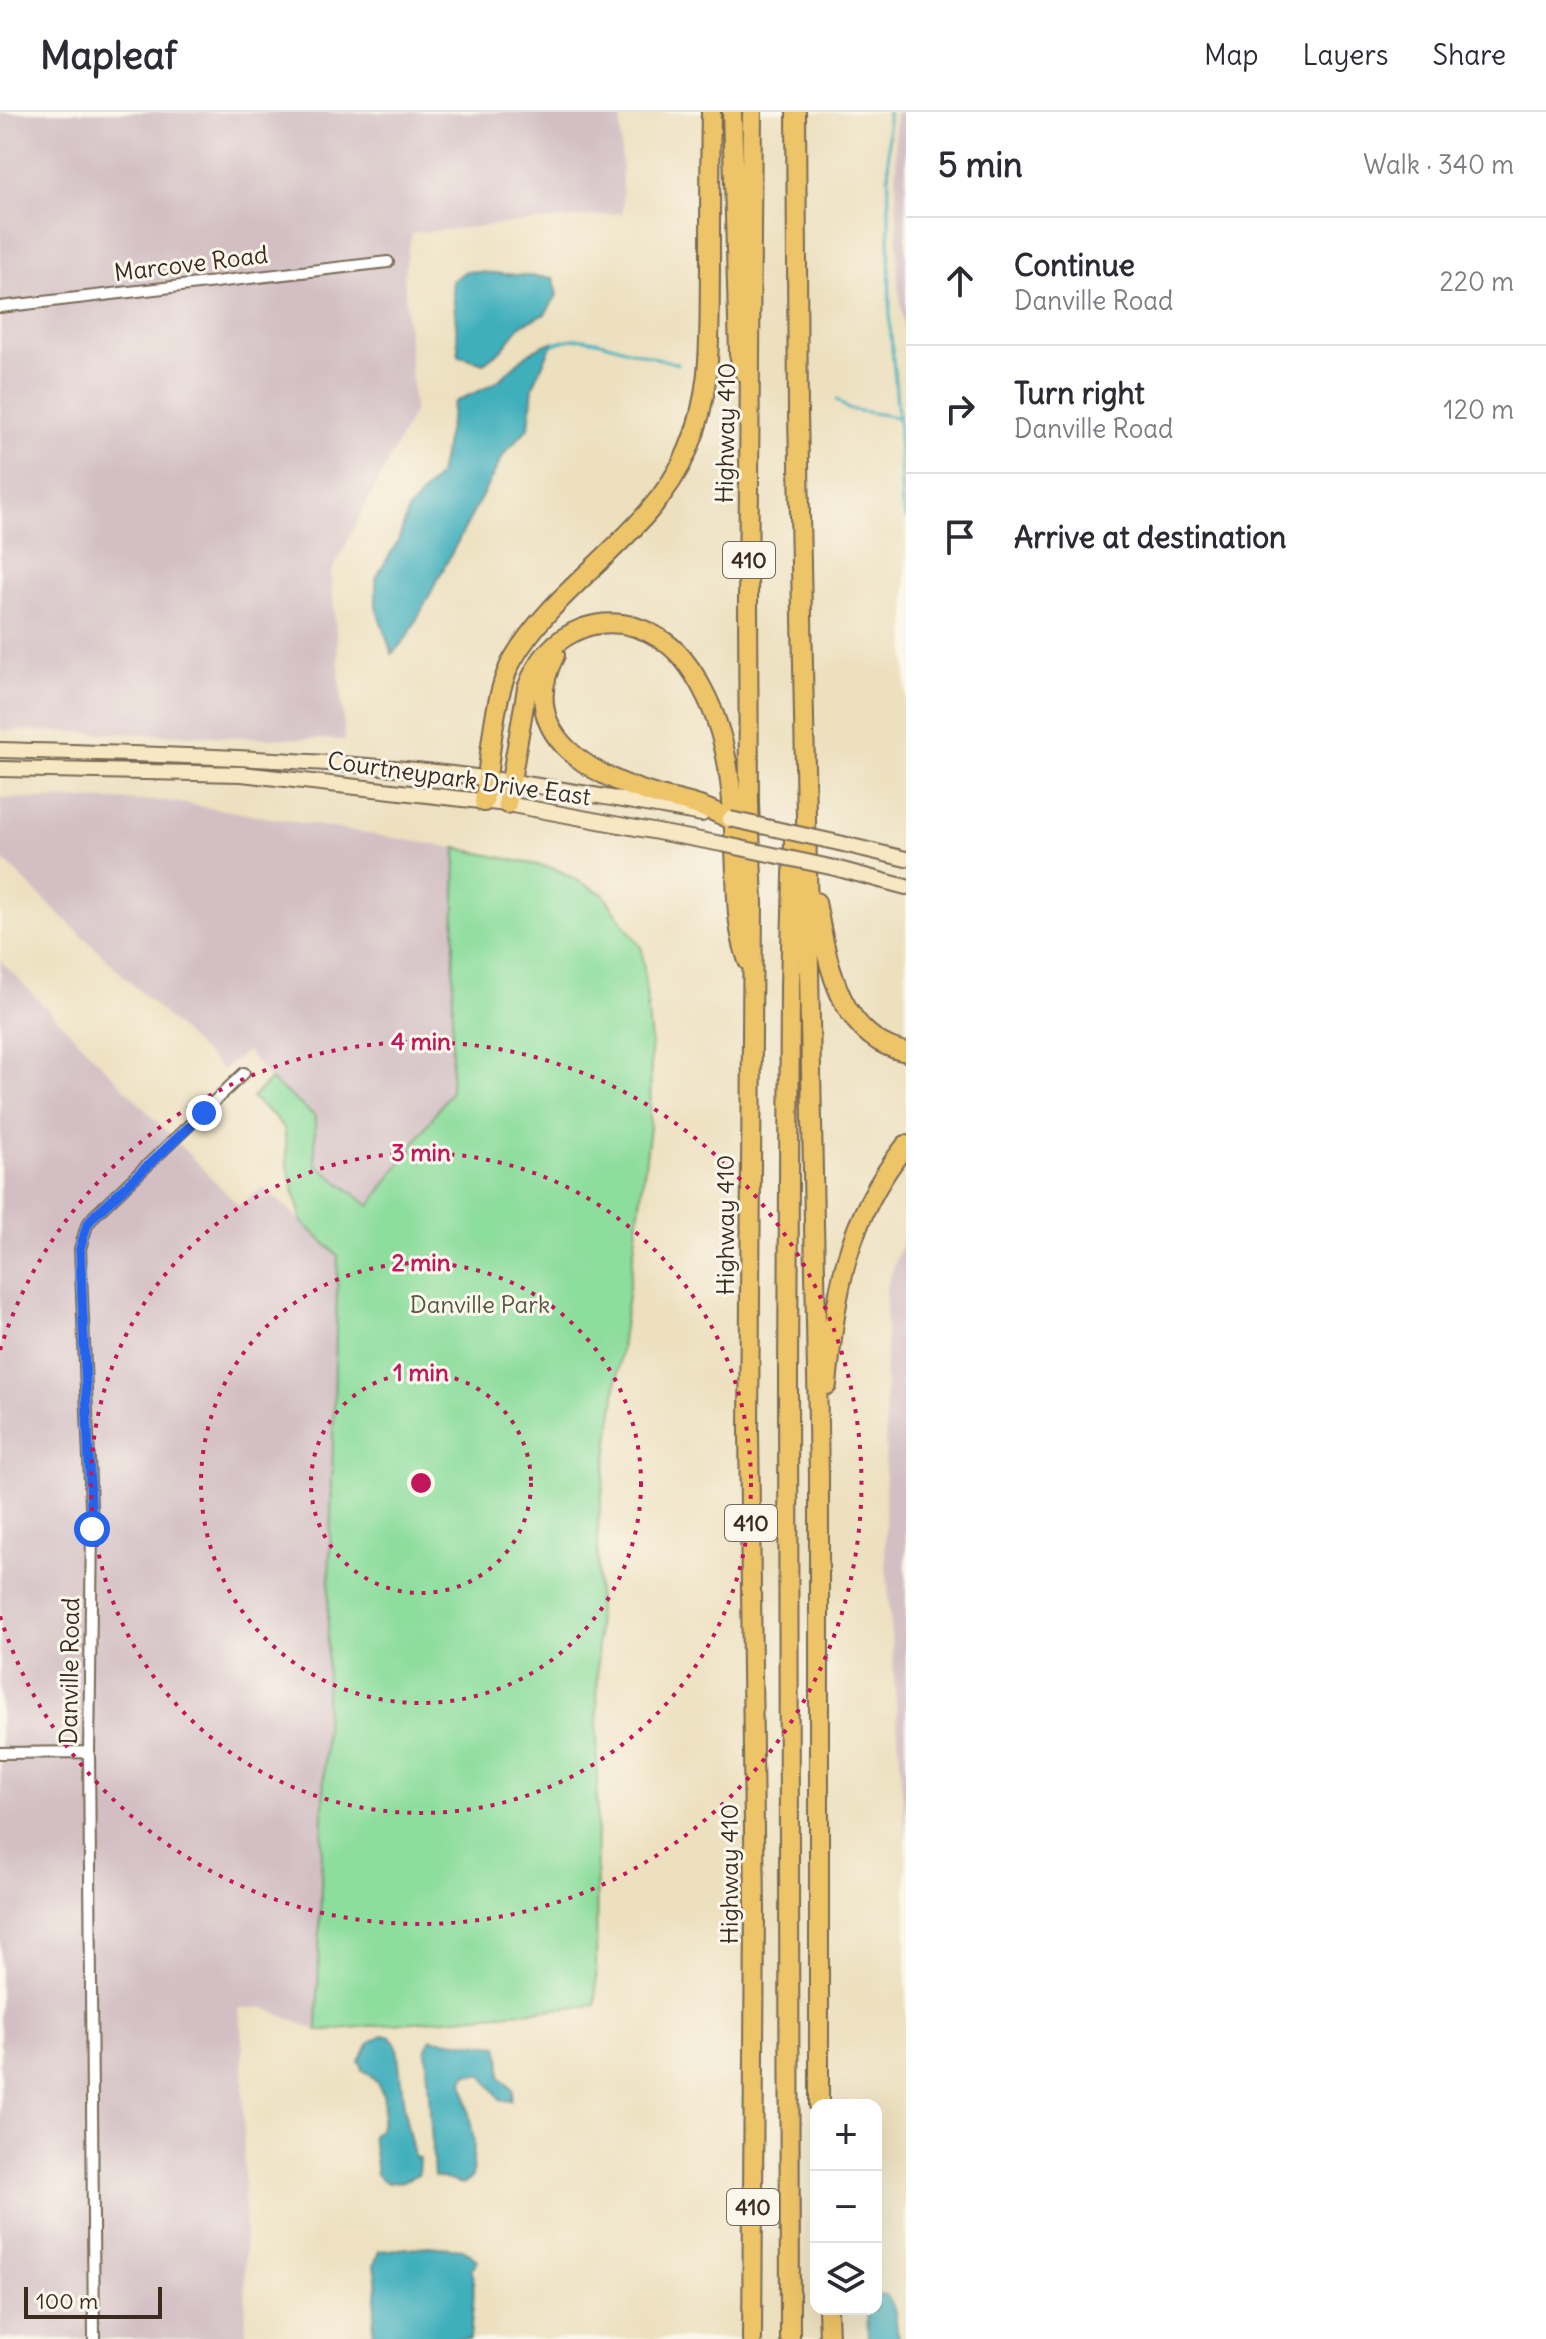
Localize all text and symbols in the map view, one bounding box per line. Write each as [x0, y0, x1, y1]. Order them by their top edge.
text: Mapleaf [40, 32, 177, 79]
text: Map [1204, 37, 1259, 73]
text: Layers [1303, 37, 1389, 73]
text: Share [1433, 37, 1506, 73]
text: 5 min [938, 143, 1023, 186]
text: Walk · 340 m [1363, 148, 1514, 181]
street label: Marcove Road [112, 239, 269, 287]
text: Continue [1014, 246, 1135, 284]
icon: ahead [938, 259, 982, 303]
text: 220 m [1439, 265, 1514, 298]
text: Danville Road [1014, 284, 1173, 317]
street label: Highway 410 [709, 363, 741, 503]
text: Turn right [1014, 374, 1145, 412]
icon: right [938, 387, 982, 431]
text: 120 m [1443, 393, 1514, 426]
text: Danville Road [1014, 412, 1173, 445]
icon: arrive [938, 515, 982, 559]
text: Arrive at destination [1014, 518, 1286, 556]
road number: 410 [723, 542, 775, 578]
street label: Courtneypark Drive East [326, 745, 593, 811]
text: 4 min [391, 1026, 451, 1056]
route end [186, 1095, 222, 1131]
text: 3 min [391, 1137, 451, 1167]
street label: Highway 410 [710, 1155, 740, 1295]
text: 2 min [391, 1247, 451, 1277]
park label: Danville Park [410, 1289, 550, 1319]
text: 1 min [393, 1357, 449, 1387]
centre of rings [407, 1469, 435, 1497]
road number: 410 [725, 1505, 777, 1541]
route start [74, 1511, 110, 1547]
street label: Danville Road [53, 1597, 85, 1745]
street label: Highway 410 [714, 1804, 744, 1944]
map controls [810, 2099, 882, 2315]
button: + [810, 2099, 882, 2171]
button: − [810, 2171, 882, 2243]
road number: 410 [727, 2189, 779, 2225]
button: layers [810, 2243, 882, 2315]
scale bar [24, 2283, 162, 2319]
text: 100 m [36, 2287, 98, 2315]

